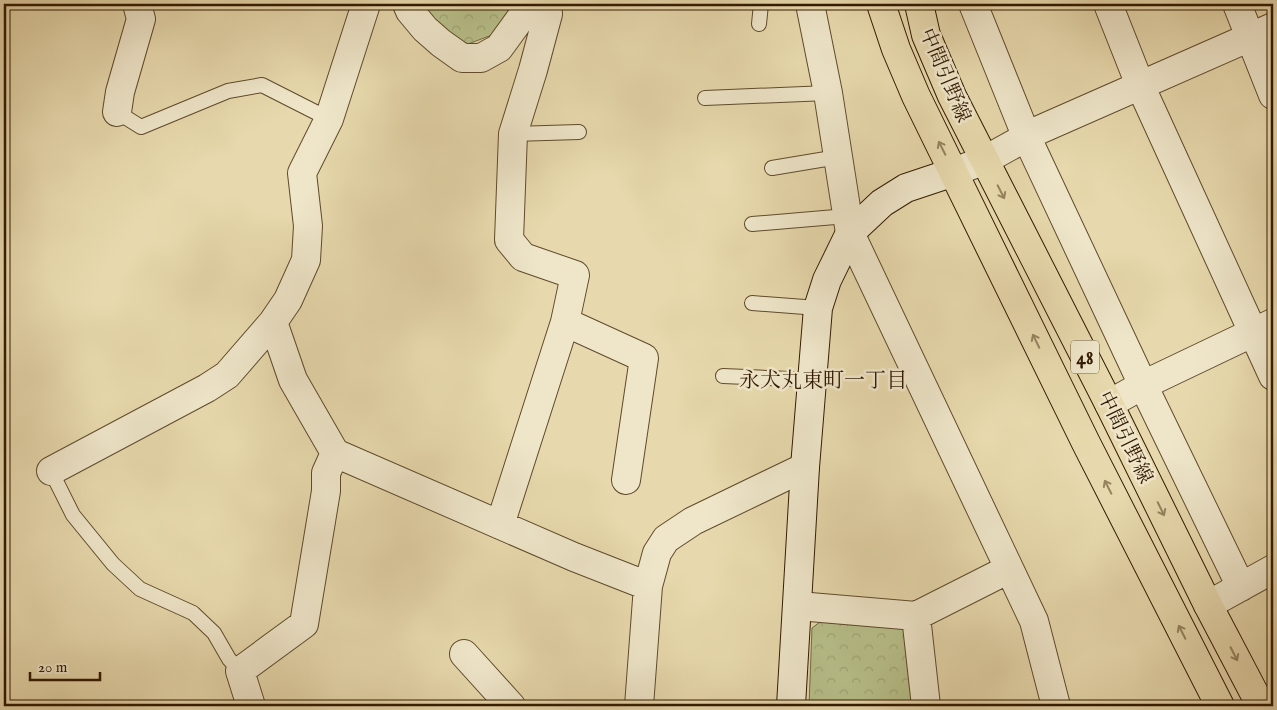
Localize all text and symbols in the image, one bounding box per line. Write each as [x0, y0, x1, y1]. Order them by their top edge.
street label: 中間引野線 [914, 25, 976, 126]
one-way arrow [937, 141, 946, 156]
one-way arrow [997, 184, 1006, 199]
one-way arrow [1031, 334, 1041, 349]
road number: 48 [1071, 341, 1099, 374]
district label: 永犬丸東町一丁目 [739, 368, 907, 395]
street label: 中間引野線 [1091, 387, 1158, 488]
one-way arrow [1103, 480, 1112, 495]
one-way arrow [1157, 501, 1166, 516]
one-way arrow [1177, 624, 1187, 639]
one-way arrow [1229, 647, 1239, 662]
scale bar [30, 650, 100, 682]
text: 20 m [38, 658, 68, 677]

